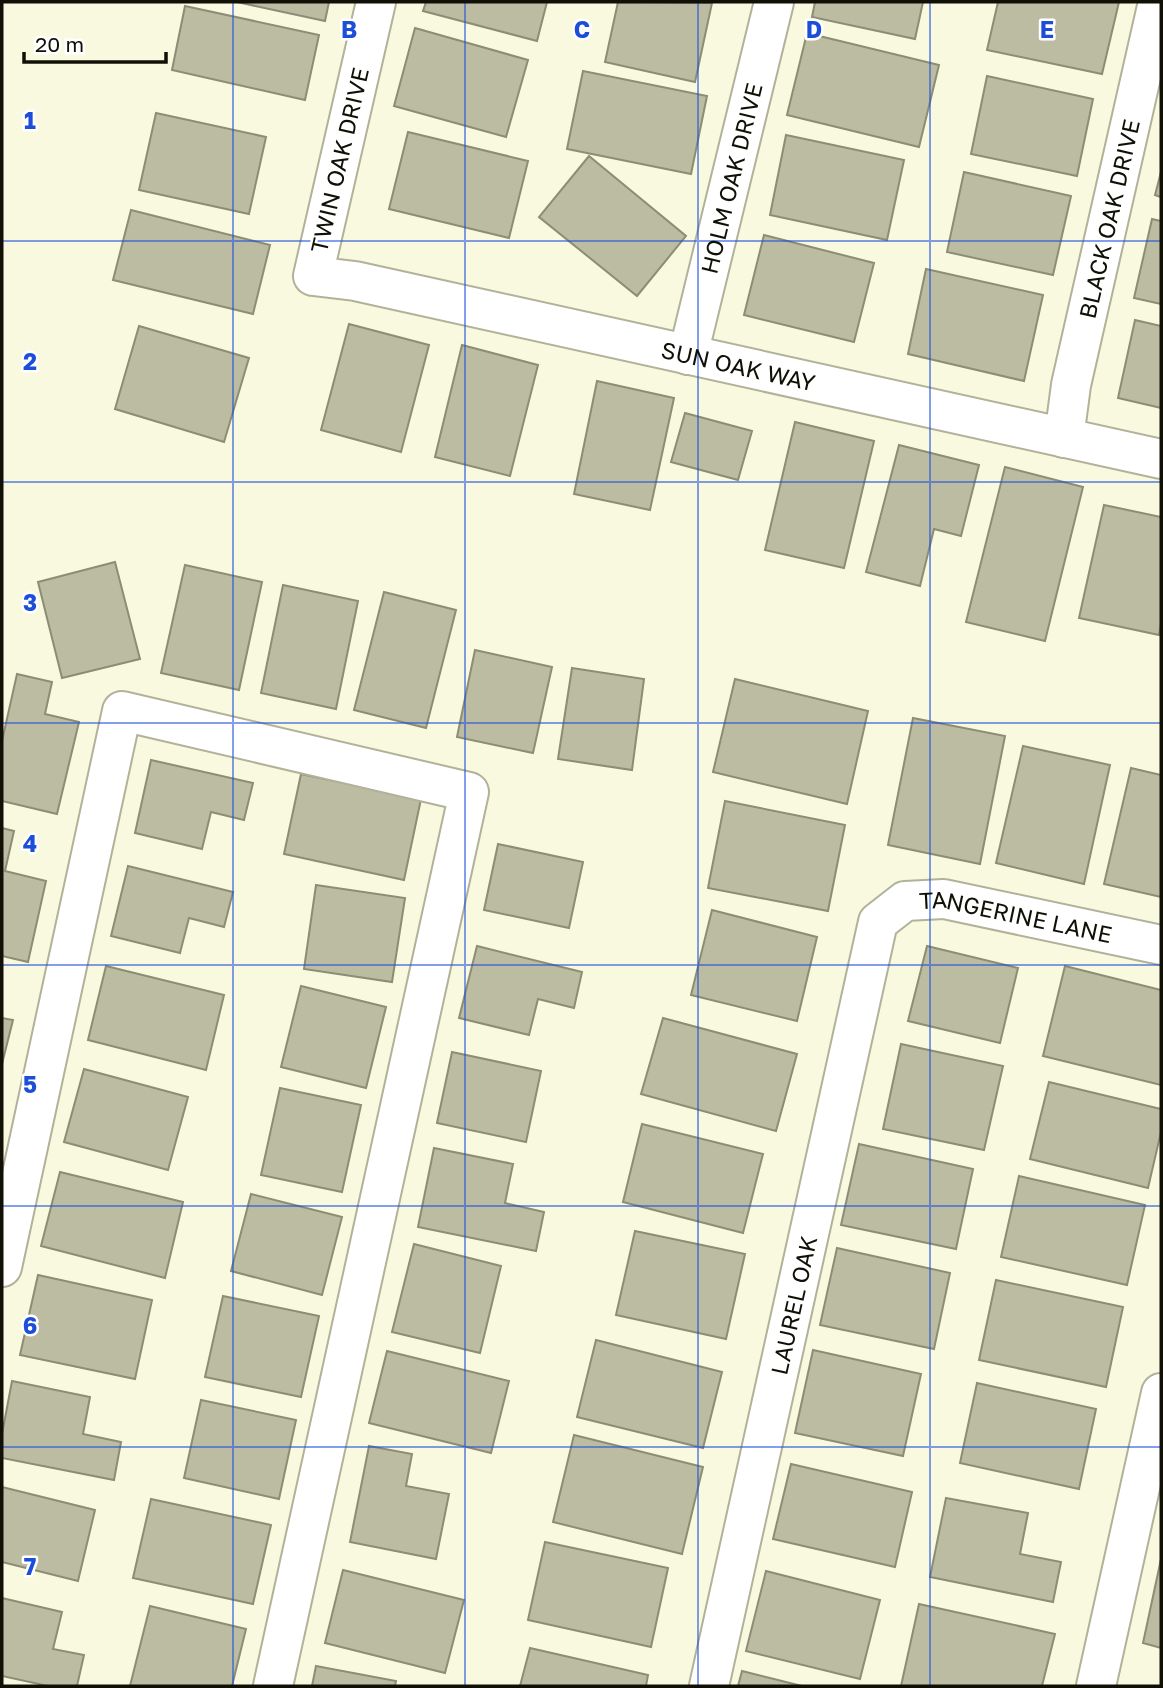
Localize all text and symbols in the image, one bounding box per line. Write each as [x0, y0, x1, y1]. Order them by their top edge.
text: B [341, 15, 357, 43]
text: C [574, 15, 590, 43]
text: D [806, 15, 822, 43]
text: E [1040, 15, 1054, 43]
scale bar [24, 21, 166, 65]
text: 20 m [35, 31, 84, 57]
street label: TWIN OAK DRIVE [304, 65, 374, 255]
street label: HOLM OAK DRIVE [694, 80, 768, 276]
text: 1 [24, 106, 36, 134]
street label: BLACK OAK DRIVE [1073, 116, 1145, 321]
street label: SUN OAK WAY [659, 335, 818, 396]
text: 2 [23, 347, 37, 375]
text: 3 [23, 588, 37, 616]
text: 4 [23, 829, 37, 857]
street label: TANGERINE LANE [918, 885, 1115, 948]
text: 5 [23, 1070, 37, 1098]
street label: LAUREL OAK [764, 1233, 822, 1377]
text: 6 [23, 1311, 37, 1339]
text: 7 [24, 1552, 36, 1580]

